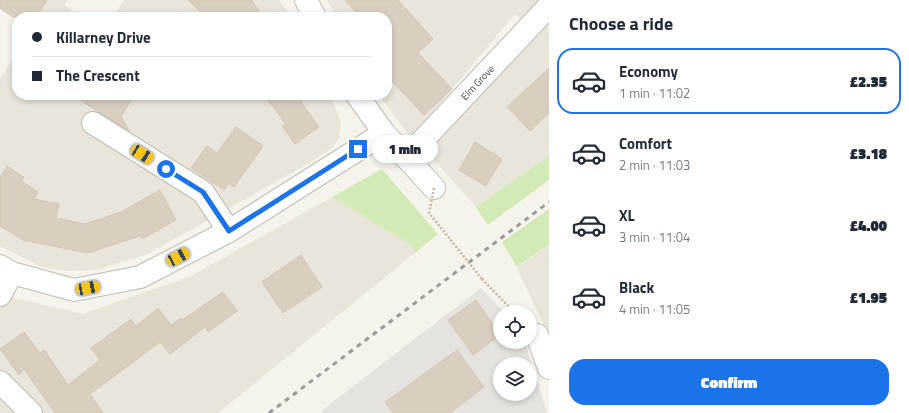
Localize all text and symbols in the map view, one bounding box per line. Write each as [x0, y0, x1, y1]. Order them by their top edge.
text: Choose a ride [569, 10, 673, 37]
text: Killarney Drive [56, 26, 151, 49]
text: Economy [619, 60, 678, 83]
street label: Elm Grove [457, 61, 497, 103]
icon: car [571, 63, 607, 99]
text: The Crescent [56, 64, 140, 87]
text: £2.35 [850, 70, 887, 93]
text: 1 min · 11:02 [619, 83, 690, 103]
text: Comfort [619, 132, 672, 155]
callout: 1 min [372, 135, 438, 163]
icon: car [571, 135, 607, 171]
text: 1 min [389, 139, 421, 159]
route end [349, 140, 367, 158]
text: £3.18 [850, 142, 887, 165]
car [129, 143, 155, 165]
text: 2 min · 11:03 [619, 155, 690, 175]
route start [157, 160, 175, 178]
text: XL [619, 204, 635, 227]
icon: car [571, 207, 607, 243]
text: £4.00 [850, 214, 887, 237]
text: 3 min · 11:04 [619, 227, 690, 247]
car [165, 246, 191, 268]
text: Black [619, 276, 654, 299]
icon: car [571, 279, 607, 315]
car [75, 280, 101, 296]
text: £1.95 [850, 286, 887, 309]
text: 4 min · 11:05 [619, 299, 690, 319]
map controls [493, 305, 537, 401]
button: locate [493, 305, 537, 349]
button: layers [493, 357, 537, 401]
button: Confirm [569, 359, 889, 405]

